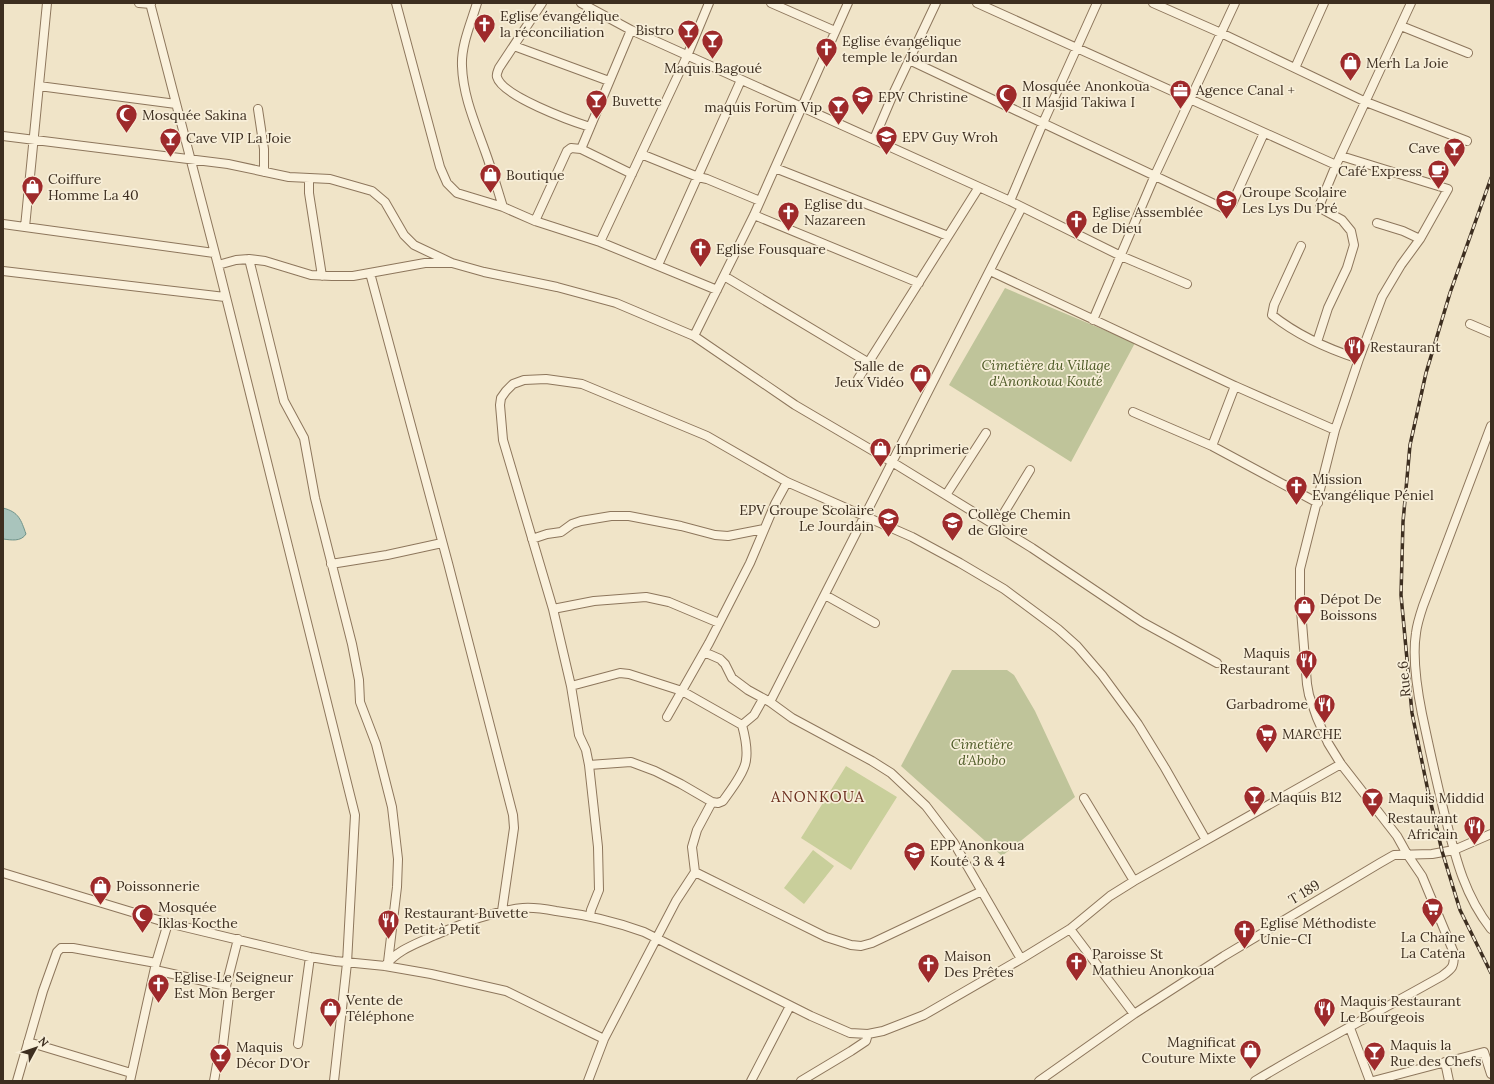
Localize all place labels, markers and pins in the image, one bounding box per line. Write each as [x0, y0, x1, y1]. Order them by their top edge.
place label: Eglise évangélique la réconciliation [500, 7, 620, 41]
church icon: Eglise évangélique la réconciliation [471, 11, 497, 44]
bar icon: Bistro [676, 17, 702, 50]
place label: Bistro [635, 21, 674, 39]
bar icon: Maquis Bagoué [700, 27, 726, 60]
place label: Eglise évangélique temple le Jourdan [842, 32, 962, 66]
church icon: Eglise évangélique temple le Jourdan [813, 36, 839, 69]
shop icon: Merh La Joie [1337, 50, 1363, 83]
place label: Merh La Joie [1366, 54, 1449, 72]
place label: Maquis Bagoué [664, 59, 763, 77]
place label: Mosquée Anonkoua II Masjid Takiwa I [1022, 77, 1150, 111]
office icon: Agence Canal + [1167, 77, 1193, 110]
mosque icon: Mosquée Anonkoua II Masjid Takiwa I [994, 81, 1020, 114]
place label: Agence Canal + [1195, 81, 1295, 99]
school or university icon: EPV Christine [850, 84, 876, 117]
bar icon: Buvette [583, 88, 609, 121]
place label: EPV Christine [878, 88, 969, 106]
place label: Buvette [612, 92, 662, 110]
bar icon: maquis Forum Vip [825, 94, 851, 127]
place label: maquis Forum Vip [704, 98, 822, 116]
mosque icon: Mosquée Sakina [113, 102, 139, 135]
place label: Mosquée Sakina [142, 106, 247, 124]
school or university icon: EPV Guy Wroh [874, 124, 900, 157]
bar icon: Cave VIP La Joie [157, 125, 183, 158]
place label: EPV Guy Wroh [902, 128, 998, 146]
place label: Cave VIP La Joie [186, 129, 292, 147]
bar icon: Cave [1442, 135, 1468, 168]
place label: Cave [1409, 139, 1440, 157]
cafe icon: Café Express [1425, 158, 1451, 191]
shop icon: Boutique [478, 162, 504, 195]
place label: Café Express [1338, 162, 1422, 180]
place label: Boutique [506, 166, 565, 184]
place label: Coiffure Homme La 40 [48, 170, 139, 204]
shop icon: Coiffure Homme La 40 [20, 174, 46, 207]
place label: Groupe Scolaire Les Lys Du Pré [1242, 183, 1347, 217]
school or university icon: Groupe Scolaire Les Lys Du Pré [1214, 187, 1240, 220]
place label: Eglise du Nazareen [804, 195, 866, 229]
church icon: Eglise du Nazareen [775, 199, 801, 232]
place label: Eglise Assemblée de Dieu [1092, 203, 1204, 237]
church icon: Eglise Assemblée de Dieu [1064, 207, 1090, 240]
church icon: Eglise Fousquare [688, 236, 714, 269]
place label: Eglise Fousquare [716, 240, 826, 258]
restaurant icon: Restaurant [1342, 334, 1368, 367]
place label: Restaurant [1370, 338, 1441, 356]
place label: Salle de Jeux Vidéo [834, 357, 904, 391]
shop icon: Salle de Jeux Vidéo [907, 361, 933, 394]
shop icon: Imprimerie [868, 436, 894, 469]
place label: Imprimerie [896, 440, 970, 458]
place label: Mission Evangélique Péniel [1312, 470, 1434, 504]
church icon: Mission Evangélique Péniel [1283, 474, 1309, 507]
place label: EPV Groupe Scolaire Le Jourdain [739, 501, 874, 535]
school or university icon: EPV Groupe Scolaire Le Jourdain [876, 505, 902, 538]
place label: Collège Chemin de Gloire [968, 505, 1071, 539]
school or university icon: Collège Chemin de Gloire [940, 509, 966, 542]
place label: Dépot De Boissons [1320, 590, 1382, 624]
shop icon: Dépot De Boissons [1291, 594, 1317, 627]
place label: Maquis Restaurant [1219, 644, 1291, 678]
restaurant icon: Maquis Restaurant [1293, 648, 1319, 681]
restaurant icon: Garbadrome [1311, 691, 1337, 724]
place label: Garbadrome [1226, 695, 1308, 713]
supermarket icon: MARCHE [1254, 721, 1280, 754]
place label: MARCHE [1282, 725, 1342, 743]
bar icon: Maquis B12 [1242, 784, 1268, 817]
bar icon: Maquis Middid [1359, 785, 1385, 818]
place label: Maquis B12 [1270, 788, 1342, 806]
place label: Maquis Middid [1388, 789, 1484, 807]
place label: Restaurant Africain [1387, 809, 1459, 843]
restaurant icon: Restaurant Africain [1461, 813, 1487, 846]
place label: EPP Anonkoua Kouté 3 & 4 [930, 836, 1024, 870]
school or university icon: EPP Anonkoua Kouté 3 & 4 [901, 840, 927, 873]
shop icon: Poissonnerie [87, 873, 113, 906]
place label: Poissonnerie [116, 877, 200, 895]
supermarket icon: La Chaîne La Catena [1420, 896, 1446, 929]
place label: Mosquée Iklas Kocthe [158, 898, 238, 932]
mosque icon: Mosquée Iklas Kocthe [130, 902, 156, 935]
place label: Restaurant Buvette Petit à Petit [404, 904, 529, 938]
restaurant icon: Restaurant Buvette Petit à Petit [375, 908, 401, 941]
place label: Eglise Méthodiste Unie-CI [1260, 914, 1377, 948]
church icon: Eglise Méthodiste Unie-CI [1232, 918, 1258, 951]
place label: La Chaîne La Catena [1401, 928, 1466, 962]
place label: Paroisse St Mathieu Anonkoua [1092, 945, 1215, 979]
place label: Maison Des Prêtes [944, 947, 1014, 981]
church icon: Paroisse St Mathieu Anonkoua [1063, 949, 1089, 982]
church icon: Maison Des Prêtes [916, 951, 942, 984]
place label: Eglise Le Seigneur Est Mon Berger [174, 968, 293, 1002]
church icon: Eglise Le Seigneur Est Mon Berger [145, 972, 171, 1005]
place label: Vente de Téléphone [345, 991, 415, 1025]
place label: Maquis Restaurant Le Bourgeois [1340, 992, 1462, 1026]
shop icon: Vente de Téléphone [318, 995, 344, 1028]
restaurant icon: Maquis Restaurant Le Bourgeois [1311, 996, 1337, 1029]
place label: Magnificat Couture Mixte [1141, 1033, 1237, 1067]
place label: Maquis la Rue des Chefs [1390, 1036, 1482, 1070]
shop icon: Magnificat Couture Mixte [1238, 1037, 1264, 1070]
place label: Maquis Décor D'Or [236, 1038, 310, 1072]
bar icon: Maquis la Rue des Chefs [1362, 1040, 1388, 1073]
bar icon: Maquis Décor D'Or [208, 1042, 234, 1075]

